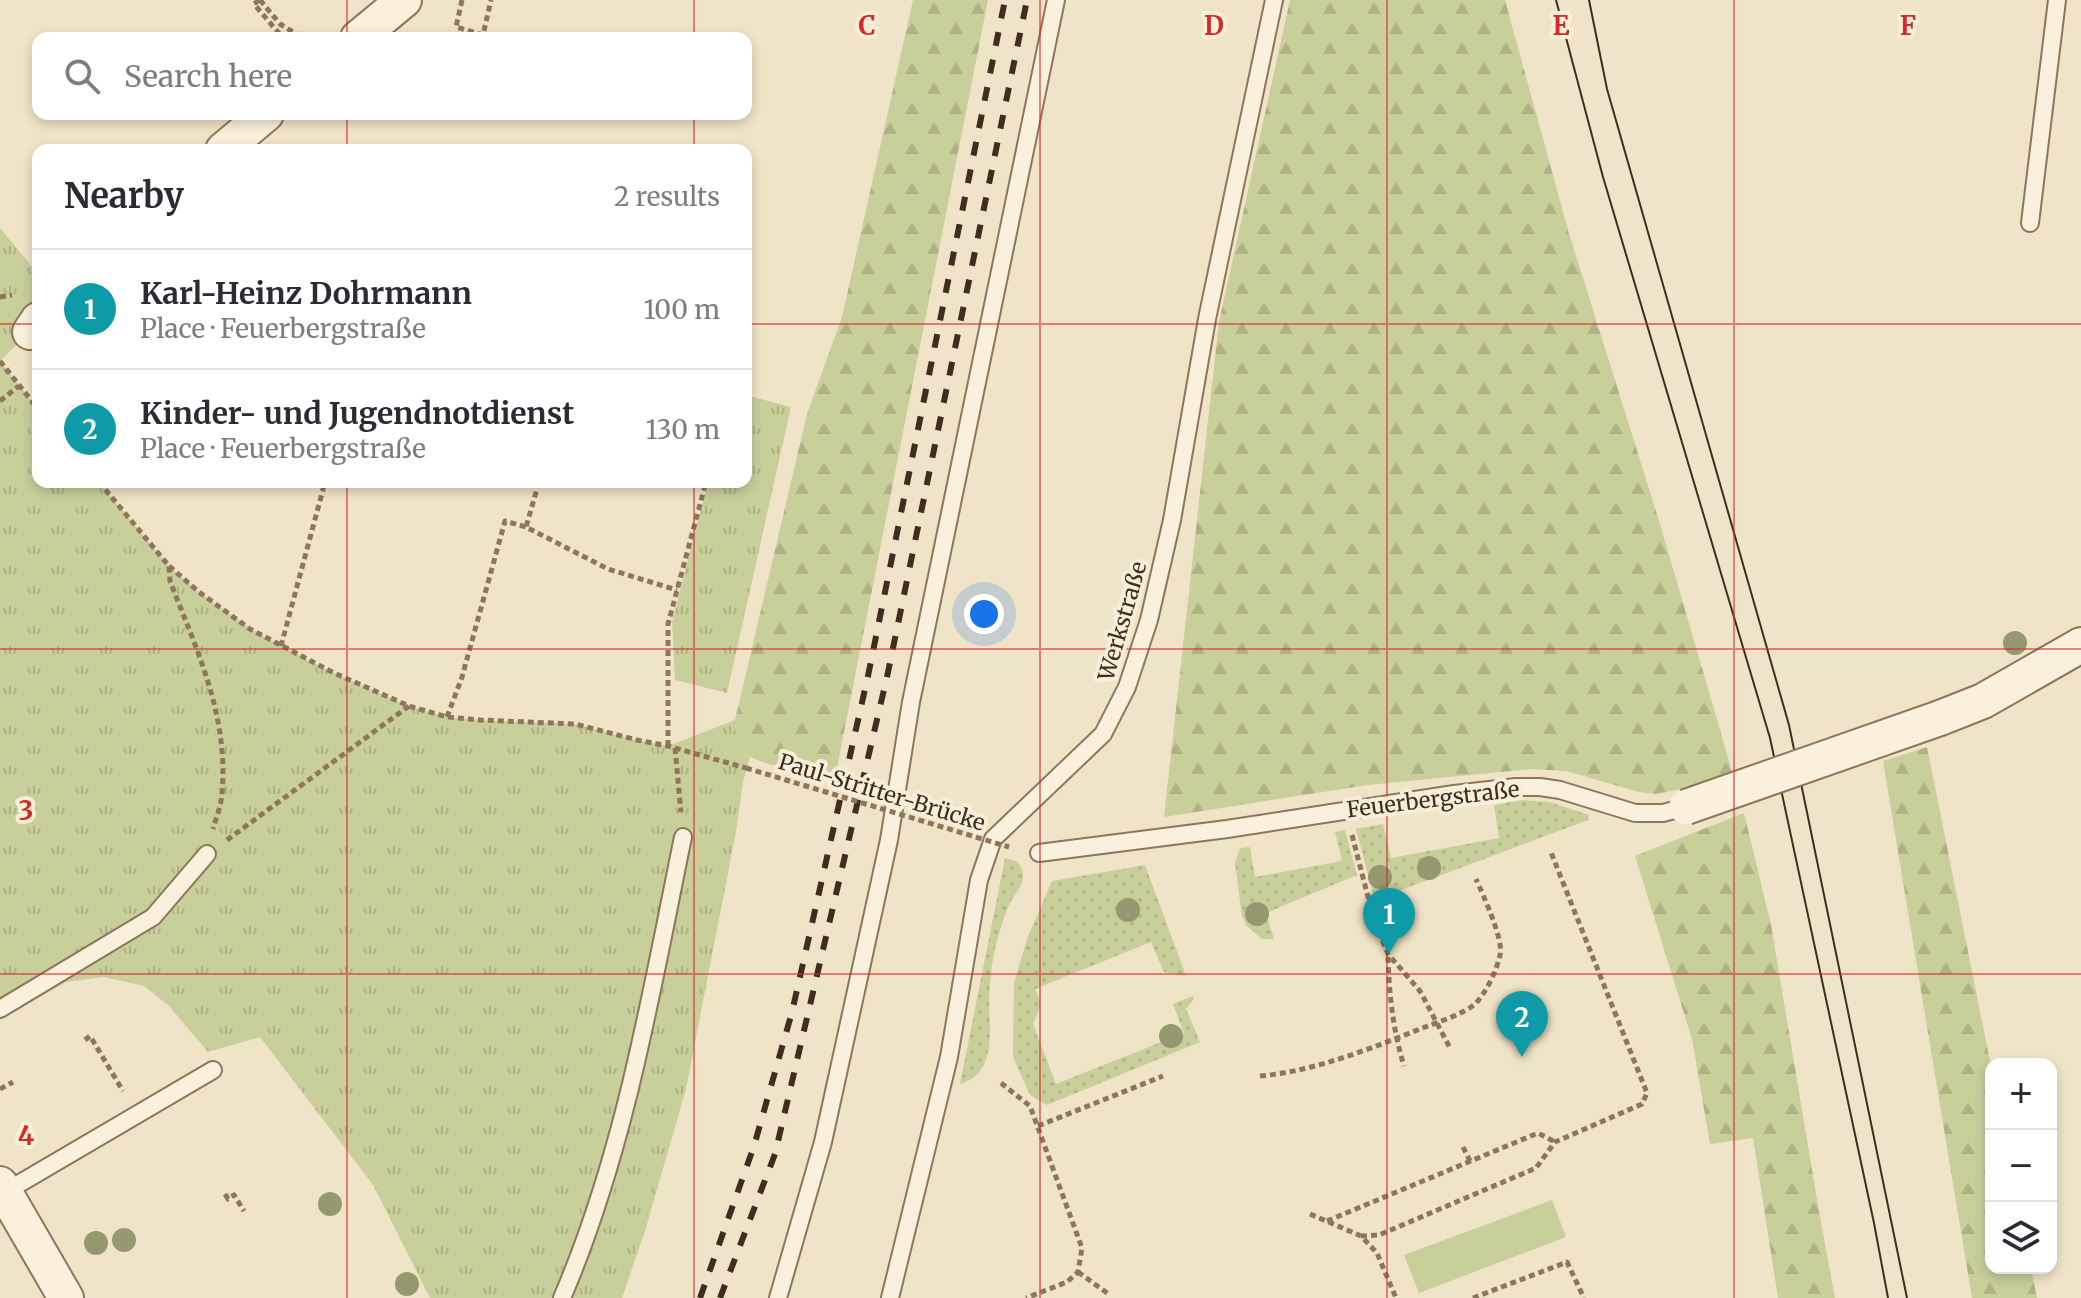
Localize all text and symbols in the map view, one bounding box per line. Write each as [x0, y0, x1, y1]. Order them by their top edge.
text: C [858, 9, 876, 42]
text: D [1204, 9, 1224, 42]
text: E [1553, 9, 1570, 42]
text: F [1900, 9, 1916, 42]
search box [32, 32, 752, 120]
icon: search [60, 54, 104, 98]
text: Search here [124, 57, 292, 95]
text: Nearby [64, 175, 184, 217]
text: 2 results [614, 180, 720, 213]
text: Karl-Heinz Dohrmann [140, 274, 472, 312]
text: 1 [84, 293, 96, 326]
text: 100 m [644, 293, 720, 326]
text: Place · Feuerbergstraße [140, 312, 426, 345]
text: Kinder- und Jugendnotdienst [140, 394, 574, 432]
text: 2 [82, 413, 98, 446]
text: 130 m [646, 413, 720, 446]
text: Place · Feuerbergstraße [140, 432, 426, 465]
street label: Werkstraße [1091, 558, 1152, 685]
your location [964, 594, 1004, 634]
street label: Paul-Stritter-Brücke [775, 747, 989, 837]
street label: Feuerbergstraße [1345, 775, 1521, 823]
text: 3 [19, 794, 33, 827]
pin: 1 [1363, 888, 1415, 954]
pin: 2 [1496, 991, 1548, 1057]
map controls [1985, 1058, 2057, 1274]
button: + [1985, 1058, 2057, 1130]
text: 4 [18, 1119, 35, 1152]
button: − [1985, 1130, 2057, 1202]
button: layers [1985, 1202, 2057, 1274]

